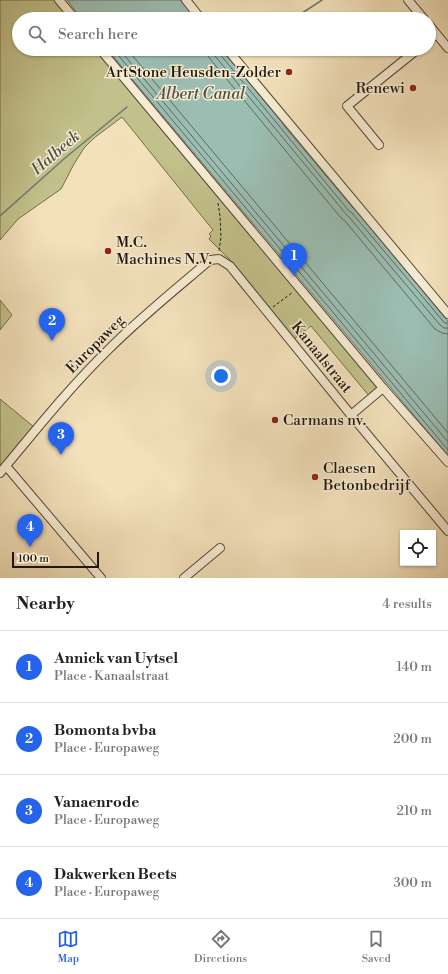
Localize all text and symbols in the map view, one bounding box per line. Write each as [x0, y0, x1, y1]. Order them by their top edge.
search box [12, 12, 436, 56]
icon: search [26, 23, 48, 45]
text: Search here [58, 25, 138, 44]
place label: ArtStone Heusden-Zolder [105, 63, 282, 82]
marker: ArtStone Heusden-Zolder [284, 67, 294, 77]
place label: Renewi [355, 79, 405, 98]
marker: Renewi [408, 83, 418, 93]
water label: Albert Canal [155, 84, 246, 104]
water label: Halbeek [26, 126, 84, 180]
place label: M.C. Machines N.V. [116, 233, 212, 269]
pin: 1 [281, 243, 307, 276]
marker: M.C. Machines N.V. [103, 246, 113, 256]
pin: 2 [39, 308, 65, 341]
street label: Europaweg [62, 311, 129, 378]
street label: Kanaalstraat [287, 318, 357, 397]
your location [211, 366, 231, 386]
place label: Carmans nv. [283, 411, 366, 430]
marker: Carmans nv. [270, 415, 280, 425]
pin: 3 [48, 422, 74, 455]
place label: Claesen Betonbedrijf [322, 459, 411, 495]
marker: Claesen Betonbedrijf [310, 472, 320, 482]
pin: 4 [17, 514, 43, 547]
map controls [400, 530, 436, 566]
button: locate [400, 530, 436, 566]
scale bar [12, 550, 99, 569]
text: 100 m [18, 552, 49, 566]
text: Nearby [16, 593, 75, 615]
text: 4 results [382, 596, 432, 612]
text: Annick van Uytsel [54, 649, 178, 668]
text: 1 [26, 659, 32, 675]
text: 140 m [396, 659, 432, 675]
text: Place · Kanaalstraat [54, 668, 169, 684]
text: Bomonta bvba [54, 721, 156, 740]
text: 2 [25, 731, 33, 747]
text: 200 m [393, 731, 432, 747]
text: Place · Europaweg [54, 740, 159, 756]
text: Vanaenrode [54, 793, 139, 812]
text: 3 [25, 803, 33, 819]
text: 210 m [397, 803, 432, 819]
text: Place · Europaweg [54, 812, 159, 828]
text: Dakwerken Beets [54, 865, 177, 884]
text: 4 [25, 875, 33, 891]
text: 300 m [394, 875, 432, 891]
text: Place · Europaweg [54, 884, 159, 900]
tab: Map [57, 928, 79, 966]
tab: Directions [194, 928, 247, 966]
tab: Saved [362, 928, 391, 966]

